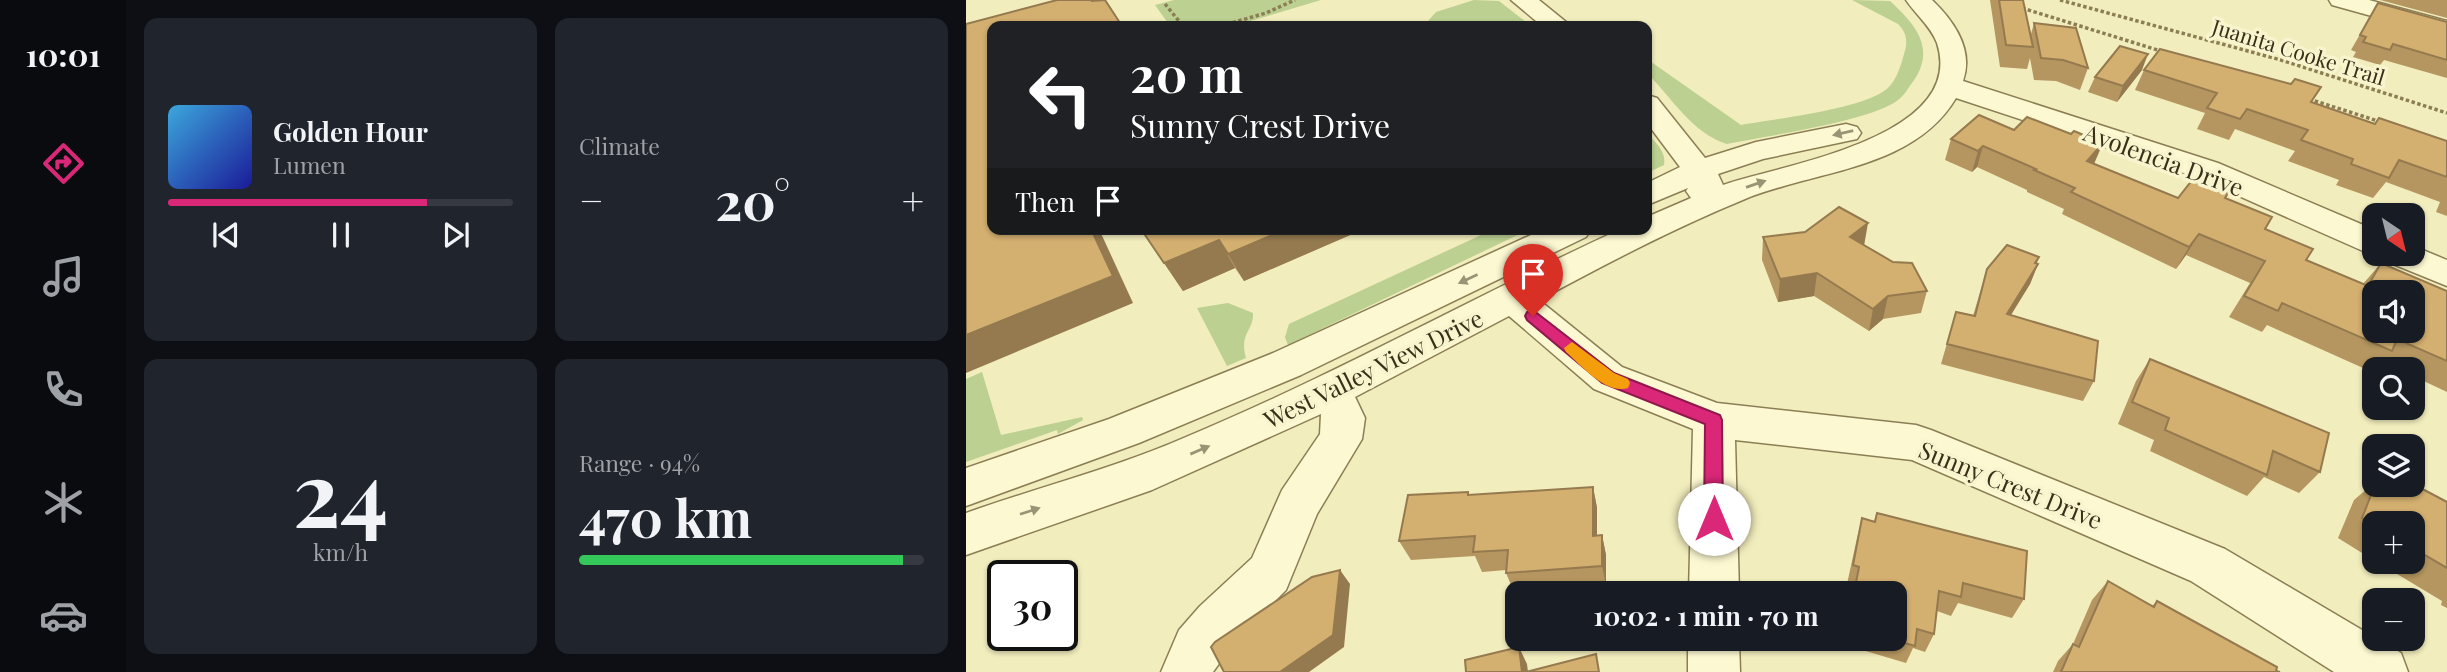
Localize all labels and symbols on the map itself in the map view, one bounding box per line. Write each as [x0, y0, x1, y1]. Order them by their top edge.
street label: Juanita Cooke Trail [2208, 11, 2389, 91]
street label: Avolencia Drive [2079, 115, 2248, 203]
one-way arrow [1832, 128, 1854, 139]
one-way arrow [1745, 178, 1766, 189]
north arrow [2362, 203, 2426, 266]
pin [1503, 244, 1563, 316]
one-way arrow [1458, 273, 1478, 285]
street label: West Valley View Drive [1257, 301, 1488, 435]
street label: Sunny Crest Drive [1915, 433, 2107, 535]
one-way arrow [1190, 444, 1211, 455]
position arrow [1677, 482, 1751, 556]
one-way arrow [1020, 505, 1041, 516]
speed limit sign: 30 [987, 560, 1078, 651]

